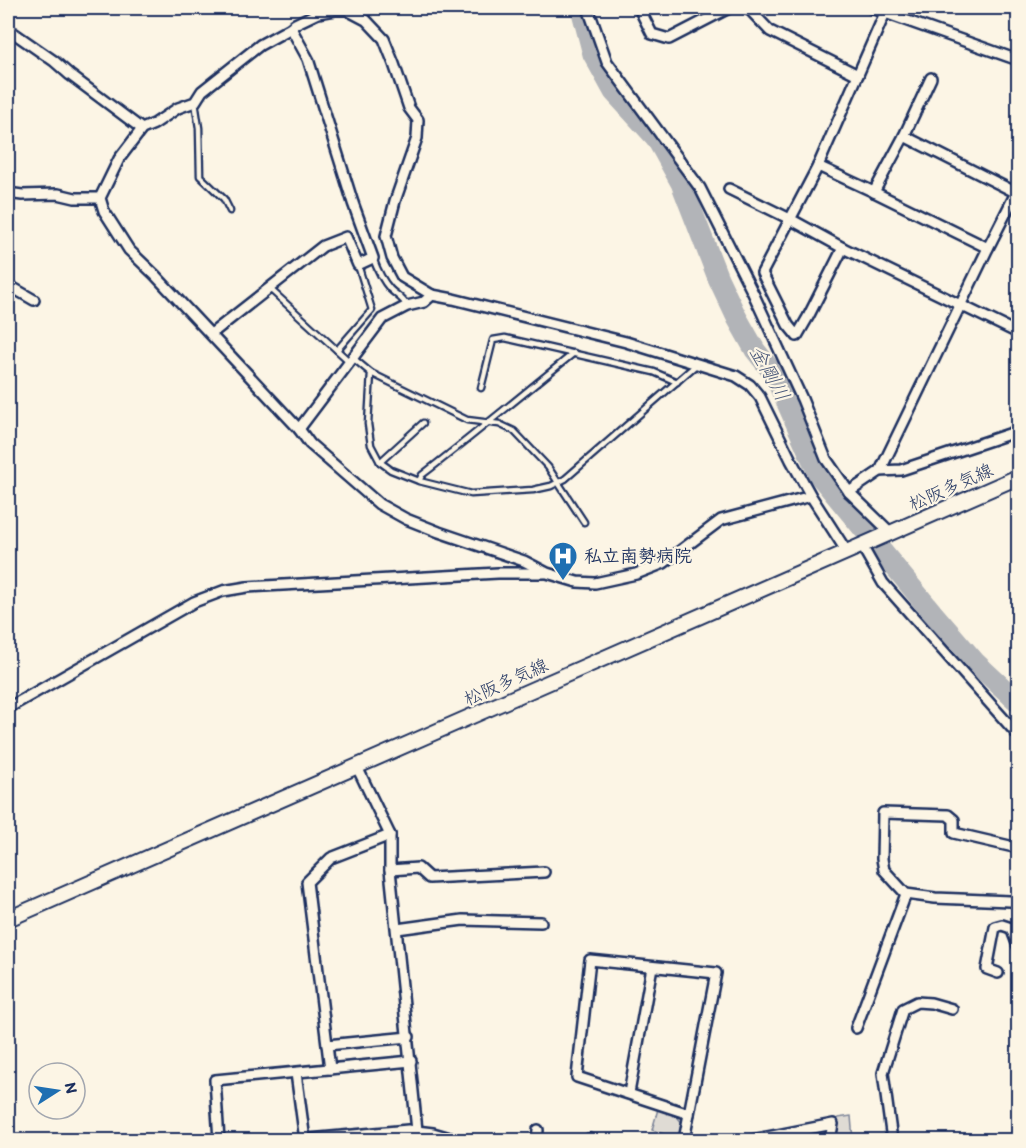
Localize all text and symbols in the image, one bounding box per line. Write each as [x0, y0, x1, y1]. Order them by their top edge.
water label: 金剛川 [745, 341, 795, 405]
street label: 松阪多気線 [905, 459, 997, 515]
hospital icon: 私立南勢病院 [547, 540, 579, 582]
place label: 私立南勢病院 [584, 545, 692, 567]
street label: 松阪多気線 [460, 654, 552, 710]
north arrow [27, 1061, 87, 1121]
text: N [61, 1081, 82, 1095]

